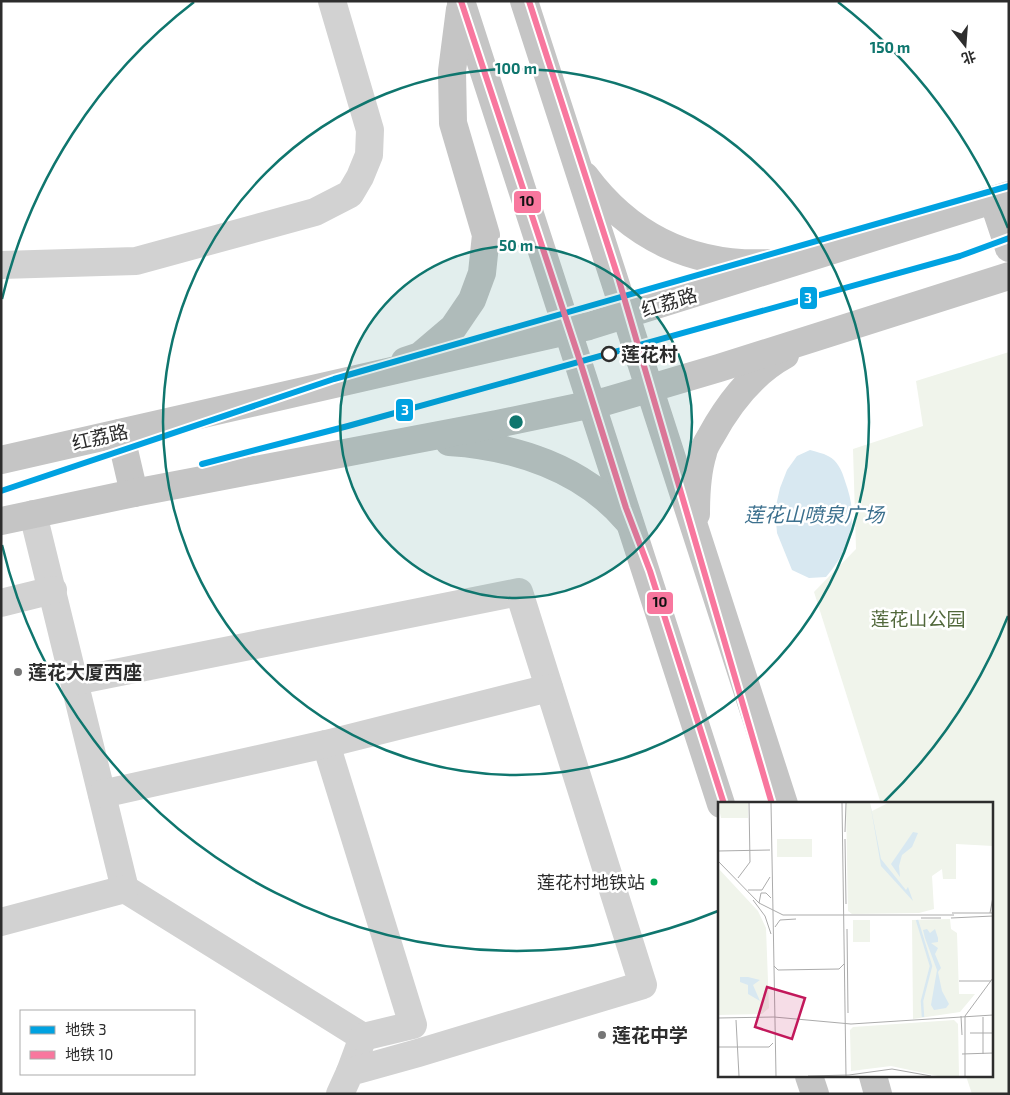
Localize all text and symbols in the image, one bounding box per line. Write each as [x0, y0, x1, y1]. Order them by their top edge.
north arrow [940, 20, 990, 70]
text: 150 m [870, 38, 910, 56]
text: 北 [960, 48, 978, 68]
text: 100 m [495, 59, 537, 77]
line badge: 10 [513, 190, 542, 214]
text: 10 [520, 192, 535, 209]
text: 50 m [499, 236, 533, 254]
street label: 红荔路 [638, 282, 699, 321]
line badge: 3 [799, 286, 818, 310]
text: 3 [804, 289, 812, 306]
place label: 莲花村 [621, 342, 678, 365]
marker: 莲花村 [601, 346, 617, 362]
line badge: 3 [395, 398, 414, 422]
text: 3 [401, 401, 409, 418]
centre of rings [507, 413, 525, 431]
street label: 红荔路 [70, 419, 130, 454]
water label: 莲花山喷泉广场 [744, 502, 886, 526]
line badge: 10 [646, 591, 674, 615]
text: 10 [653, 593, 668, 610]
park label: 莲花山公园 [870, 607, 966, 630]
place label: 莲花大厦西座 [28, 660, 142, 683]
marker: 莲花大厦西座 [12, 666, 24, 678]
inset map [718, 802, 992, 1078]
place label: 莲花村地铁站 [537, 871, 645, 893]
marker: 莲花村地铁站 [649, 877, 659, 887]
legend [20, 1010, 195, 1075]
text: 地铁 3 [65, 1020, 107, 1038]
place label: 莲花中学 [612, 1023, 688, 1046]
marker: 莲花中学 [596, 1029, 608, 1041]
text: 地铁 10 [65, 1045, 113, 1063]

